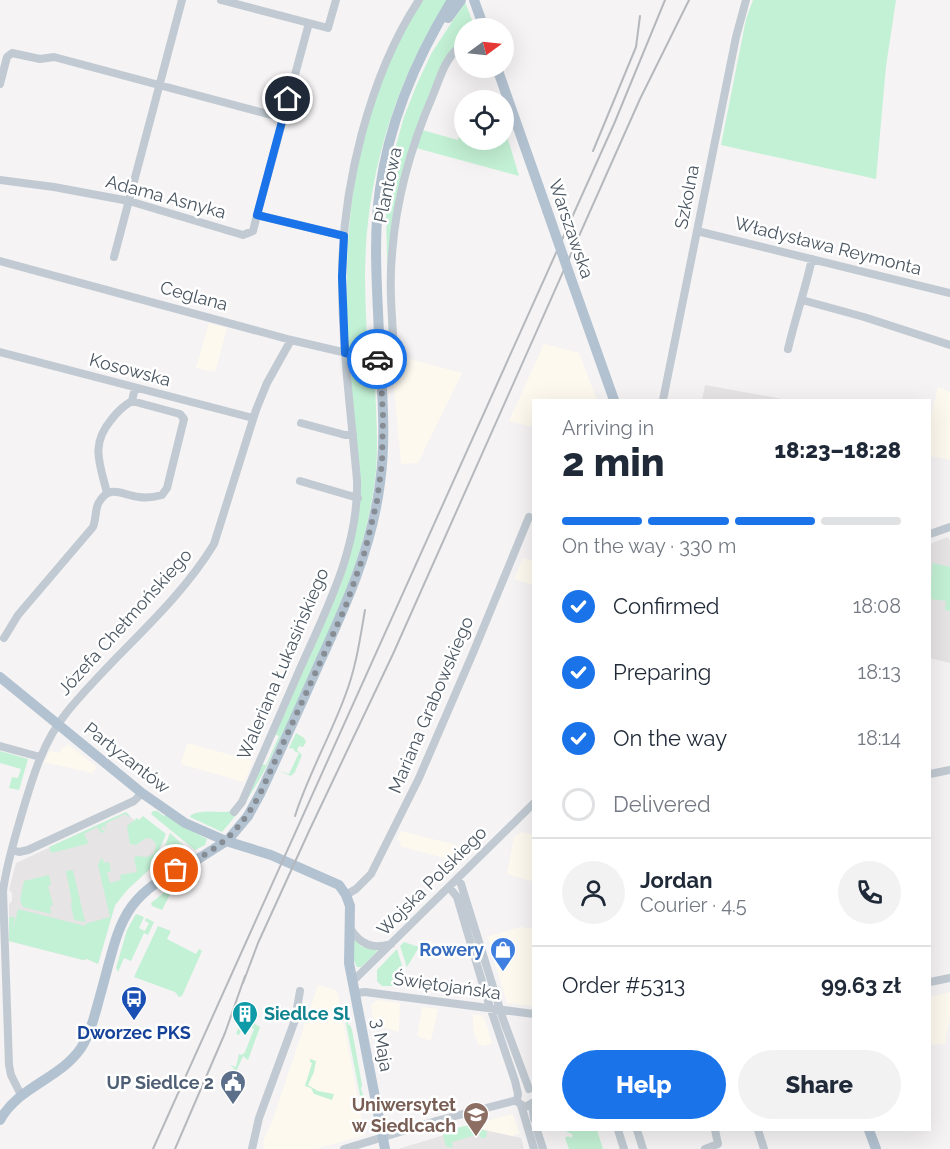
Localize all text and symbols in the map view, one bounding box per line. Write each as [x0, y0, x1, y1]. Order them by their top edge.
north arrow [454, 18, 514, 78]
map controls [454, 18, 514, 150]
pin [262, 73, 313, 124]
icon: home [271, 82, 304, 115]
button: locate [454, 90, 514, 150]
street label: Plantowa [369, 145, 406, 225]
street label: Szkolna [670, 163, 703, 231]
street label: Adama Asnyka [104, 170, 228, 223]
street label: Warszawska [545, 176, 598, 281]
street label: Władysława Reymonta [732, 212, 924, 279]
street label: Ceglana [158, 276, 230, 315]
courier [347, 329, 407, 389]
icon: car [361, 343, 394, 376]
street label: Kosowska [87, 349, 173, 390]
text: Arriving in [562, 416, 654, 440]
text: 18:23–18:28 [775, 437, 901, 463]
text: 2 min [562, 439, 665, 485]
text: On the way · 330 m [562, 534, 736, 558]
street label: Józefa Chełmońskiego [53, 544, 196, 699]
street label: Waleriana Łukasińskiego [233, 564, 333, 763]
icon: check [562, 590, 595, 623]
text: Confirmed [613, 593, 720, 619]
text: 18:08 [853, 594, 901, 618]
street label: Mariana Grabowskiego [384, 613, 477, 796]
icon: check [562, 656, 595, 689]
text: Preparing [613, 659, 711, 685]
text: 18:13 [858, 660, 901, 684]
street label: Partyzantów [80, 718, 175, 798]
icon: check [562, 722, 595, 755]
text: On the way [613, 725, 727, 751]
text: 18:14 [857, 726, 901, 750]
text: Delivered [613, 791, 711, 817]
street label: Wojska Polskiego [373, 821, 491, 940]
pin [150, 844, 201, 895]
icon: bag [159, 853, 192, 886]
button: person [562, 861, 625, 924]
button: phone [838, 861, 901, 924]
text: Jordan [640, 867, 712, 893]
text: Courier · 4.5 [640, 893, 747, 917]
shop icon: Rowery [488, 935, 518, 973]
place label: Rowery [419, 939, 484, 960]
street label: Świętojańska [392, 967, 502, 1003]
text: Order #5313 [562, 972, 685, 998]
text: 99.63 zł [821, 972, 901, 998]
bus stop icon: Dworzec PKS [119, 984, 149, 1022]
building icon: Siedlce Sl [230, 999, 260, 1037]
place label: Siedlce Sl [264, 1003, 350, 1024]
street label: 3 Maja [368, 1017, 397, 1073]
place label: Dworzec PKS [77, 1022, 191, 1043]
button: Help [562, 1050, 726, 1119]
button: Share [738, 1050, 901, 1119]
public building icon: UP Siedlce 2 [218, 1068, 248, 1106]
place label: UP Siedlce 2 [106, 1072, 214, 1093]
place label: Uniwersytet w Siedlcach [352, 1094, 456, 1136]
school or university icon: Uniwersytet w Siedlcach [461, 1100, 491, 1138]

